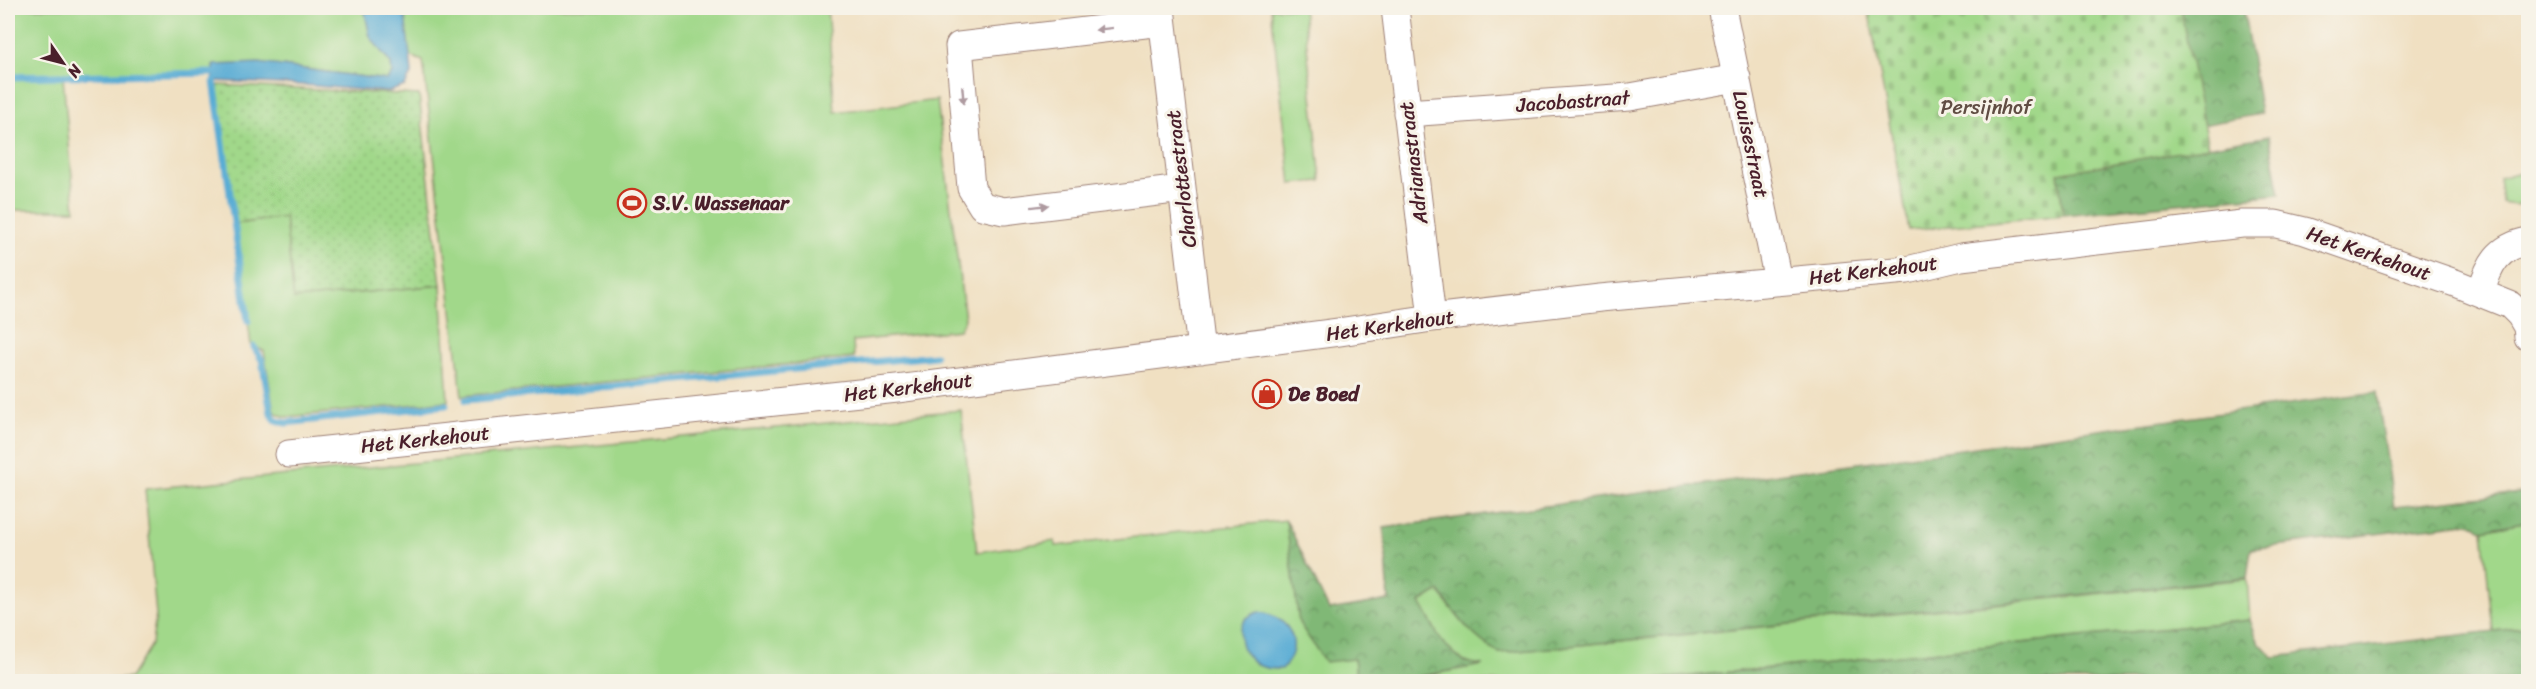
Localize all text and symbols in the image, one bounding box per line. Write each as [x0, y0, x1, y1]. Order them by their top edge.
one-way arrow [1095, 24, 1114, 34]
north arrow [33, 33, 93, 93]
text: N [59, 58, 91, 85]
street label: Jacobastraat [1514, 80, 1632, 123]
one-way arrow [959, 85, 968, 104]
street label: Louisestraat [1722, 87, 1779, 201]
park label: Persijnhof [1940, 90, 2034, 125]
street label: Adrianastraat [1389, 99, 1438, 227]
street label: Charlottestraat [1156, 108, 1207, 250]
place label: S.V. Wassenaar [652, 186, 790, 221]
sports icon: S.V. Wassenaar [616, 187, 648, 219]
one-way arrow [1031, 202, 1050, 211]
street label: Het Kerkehout [2302, 216, 2436, 291]
street label: Het Kerkehout [1807, 245, 1940, 296]
street label: Het Kerkehout [1324, 299, 1457, 352]
street label: Het Kerkehout [842, 362, 975, 413]
place label: De Boed [1288, 377, 1361, 412]
shop icon: De Boed [1251, 378, 1283, 410]
street label: Het Kerkehout [359, 415, 491, 464]

